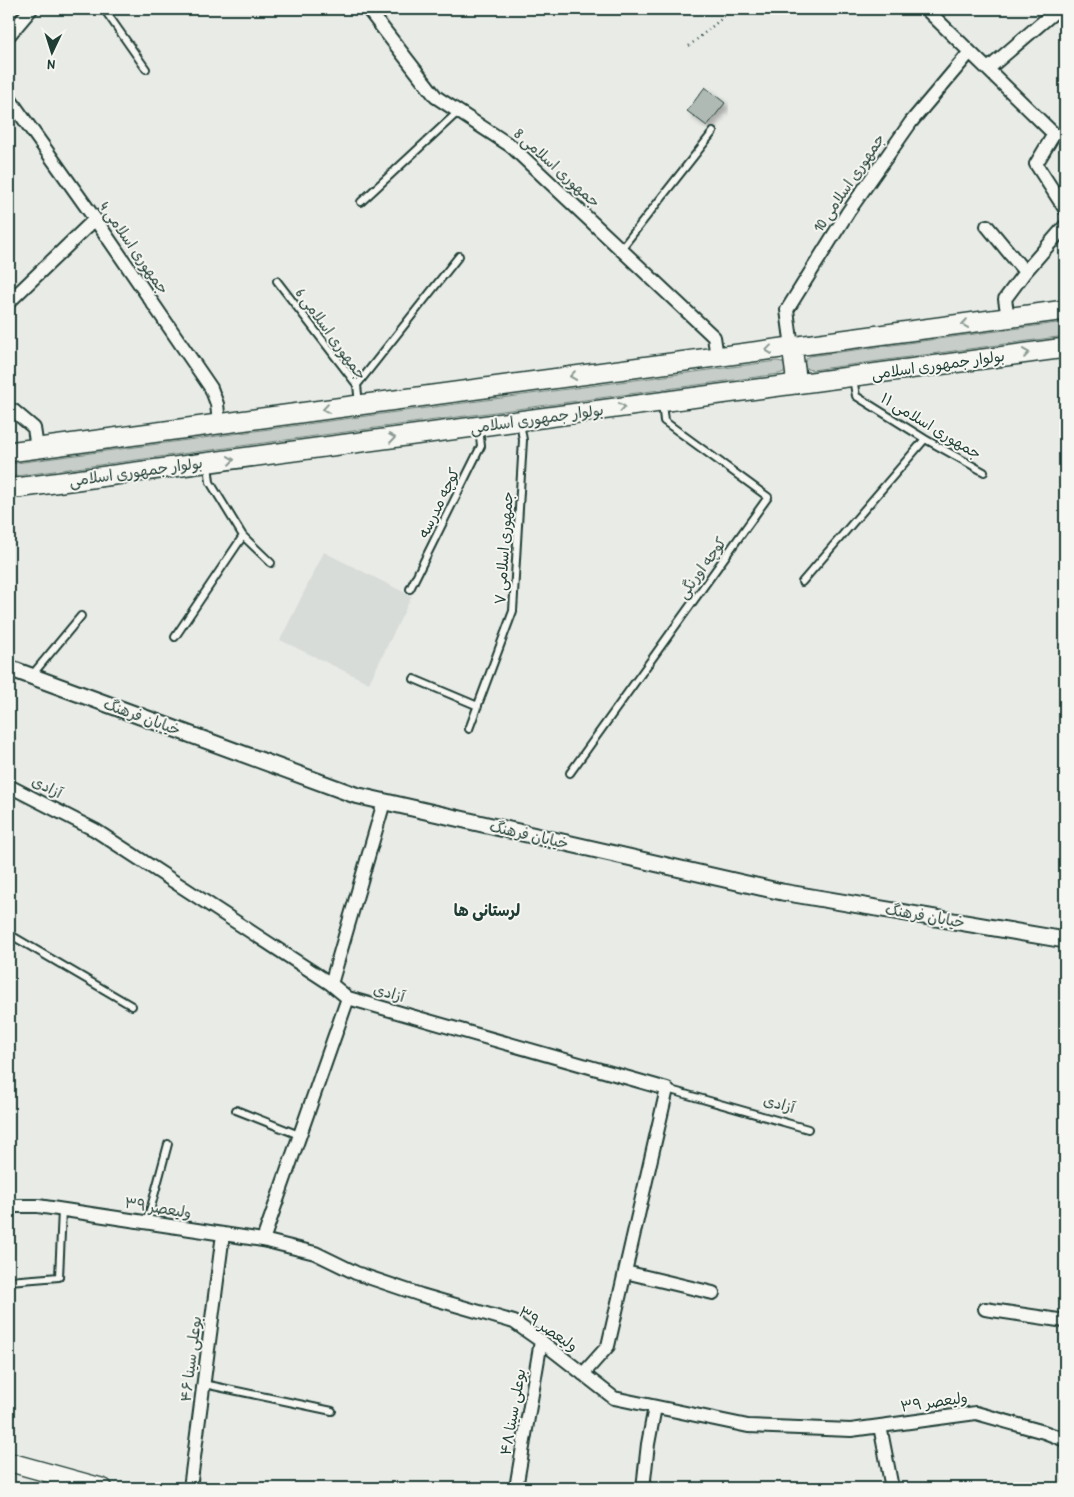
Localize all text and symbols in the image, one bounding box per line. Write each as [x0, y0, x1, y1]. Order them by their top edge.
north arrow [28, 28, 78, 78]
text: N [46, 56, 55, 75]
street label: جمهوری اسلامی 8 [510, 123, 605, 212]
street label: جمهوری اسلامی 10 [808, 129, 889, 236]
street label: جمهوری اسلامی 4 [95, 197, 174, 298]
street label: جمهوری اسلامی 6 [291, 283, 372, 384]
one-way arrow [961, 318, 969, 329]
one-way arrow [765, 344, 773, 355]
street label: بولوار جمهوری اسلامی [870, 345, 1006, 384]
one-way arrow [1022, 348, 1030, 359]
one-way arrow [569, 370, 577, 381]
street label: جمهوری اسلامی ۱۱ [877, 387, 985, 464]
street label: بولوار جمهوری اسلامی [469, 399, 605, 438]
one-way arrow [618, 402, 626, 413]
one-way arrow [321, 403, 329, 414]
one-way arrow [388, 433, 396, 444]
street label: بولوار جمهوری اسلامی [68, 452, 204, 491]
one-way arrow [226, 455, 235, 465]
street label: کوچه مدرسه [413, 464, 465, 541]
street label: جمهوری اسلامی ۷ [489, 491, 518, 605]
street label: کوچه اورنگی [672, 533, 731, 603]
street label: خیابان فرهنگ [101, 693, 184, 740]
street label: آزادی [28, 770, 67, 804]
street label: خیابان فرهنگ [488, 815, 571, 854]
street label: خیابان فرهنگ [884, 898, 967, 933]
district label: لرستانی ها [454, 899, 521, 921]
street label: آزادی [371, 978, 409, 1007]
street label: آزادی [761, 1089, 799, 1118]
street label: ولیعصر ۳۹ [123, 1192, 193, 1223]
street label: ولیعصر ۳۹ [514, 1301, 582, 1356]
street label: بوعلی سینا ۴۶ [175, 1315, 206, 1403]
street label: بوعلی سینا ۴۸ [495, 1367, 530, 1457]
street label: ولیعصر ۳۹ [899, 1386, 969, 1417]

